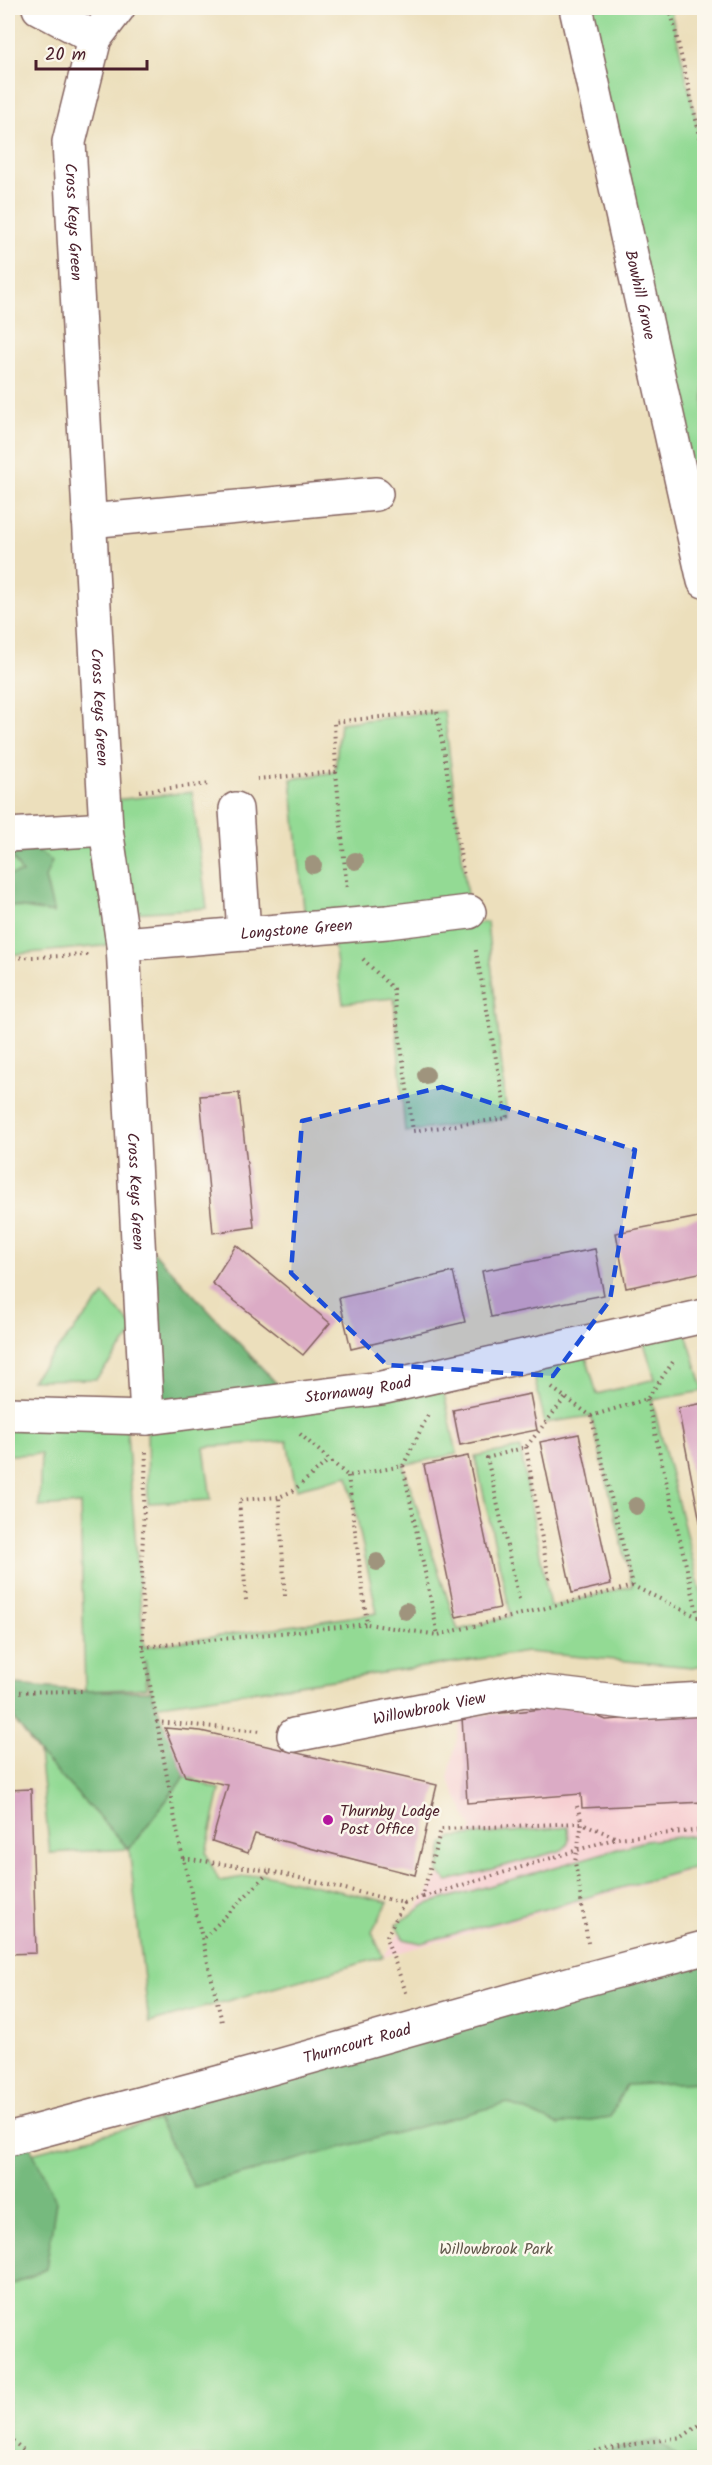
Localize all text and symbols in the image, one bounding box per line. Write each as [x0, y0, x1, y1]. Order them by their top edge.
scale bar [36, 33, 147, 71]
text: 20 m [45, 41, 86, 70]
street label: Cross Keys Green [58, 162, 89, 281]
street label: Bowhill Grove [618, 248, 662, 342]
street label: Cross Keys Green [84, 648, 115, 767]
street label: Longstone Green [239, 912, 354, 947]
street label: Cross Keys Green [120, 1132, 151, 1251]
street label: Stornaway Road [303, 1369, 415, 1410]
street label: Willowbrook View [371, 1685, 488, 1732]
place label: Thurnby Lodge Post Office [340, 1799, 440, 1842]
marker: Thurnby Lodge Post Office [321, 1813, 335, 1827]
street label: Thurncourt Road [301, 2016, 415, 2071]
park label: Willowbrook Park [439, 2237, 553, 2262]

